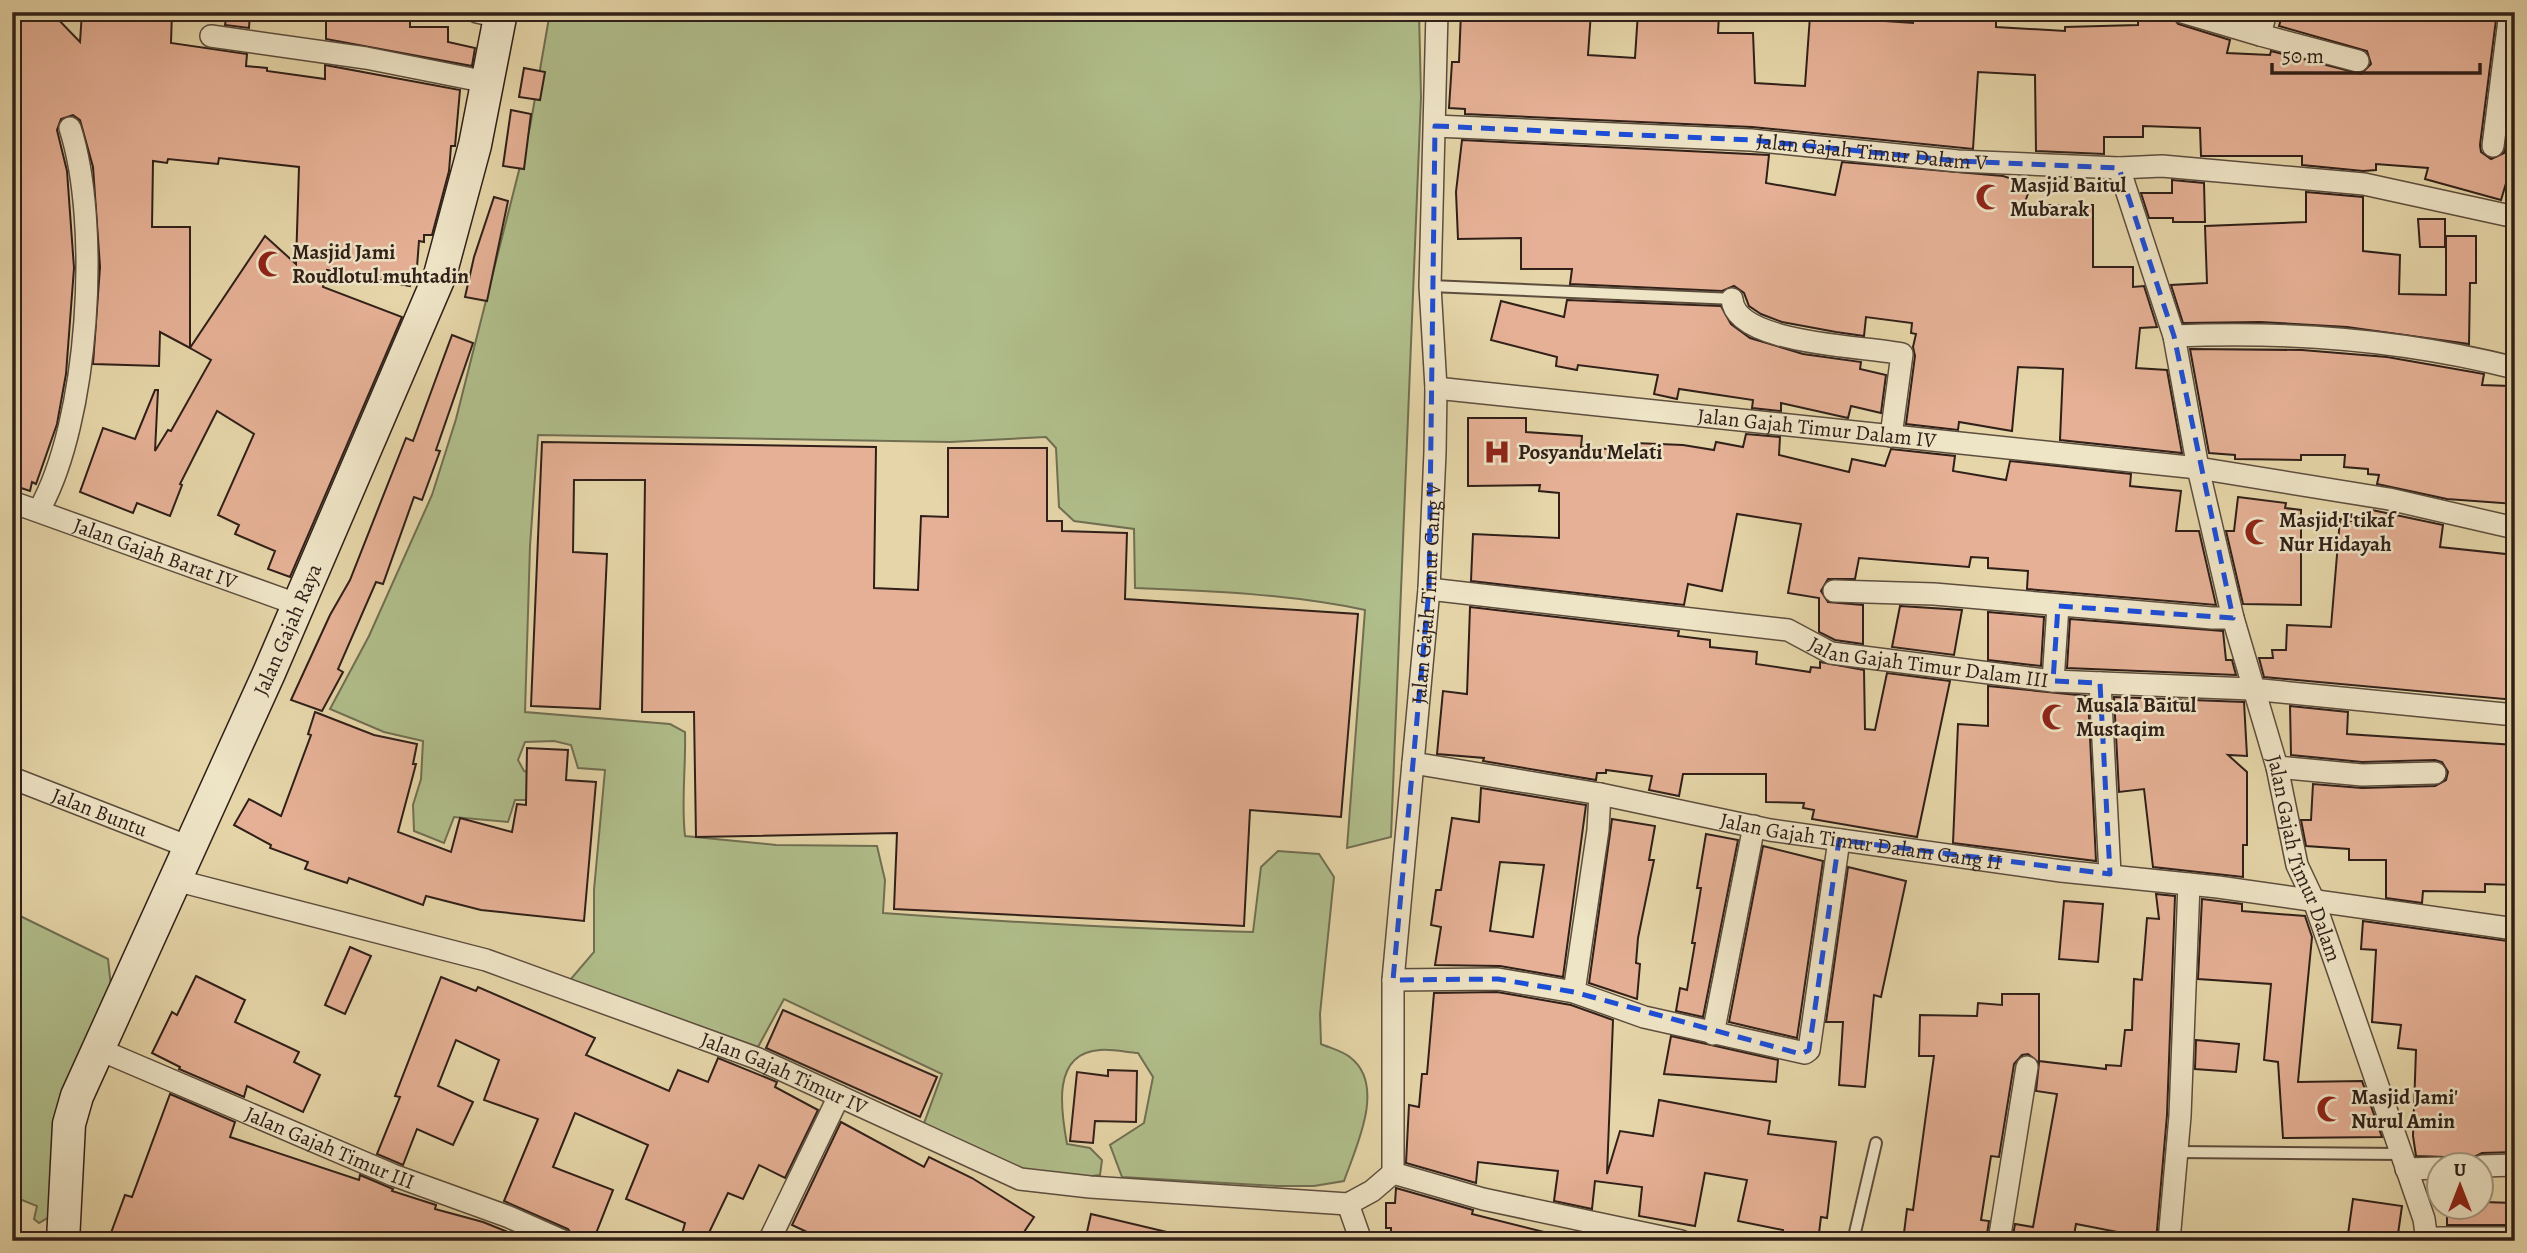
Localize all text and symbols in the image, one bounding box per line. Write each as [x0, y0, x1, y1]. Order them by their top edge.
scale bar [2272, 32, 2480, 76]
text: 50 m [2282, 42, 2324, 70]
street label: Jalan Gajah Timur Dalam V [1755, 127, 1989, 176]
place label: Masjid Baitul Mubarak [2010, 171, 2127, 223]
mosque icon: Masjid Baitul Mubarak [1974, 182, 2004, 212]
place label: Masjid Jami Roudlotul muhtadin [292, 238, 469, 290]
mosque icon: Masjid Jami Roudlotul muhtadin [256, 249, 286, 279]
street label: Jalan Gajah Timur Dalam IV [1696, 402, 1938, 454]
hospital icon: Posyandu Melati [1482, 437, 1512, 467]
place label: Posyandu Melati [1518, 438, 1662, 466]
street label: Jalan Gajah Timur Gang V [1404, 482, 1448, 705]
place label: Masjid I'tikaf Nur Hidayah [2279, 506, 2397, 558]
street label: Jalan Gajah Barat IV [69, 511, 241, 596]
mosque icon: Masjid I'tikaf Nur Hidayah [2243, 517, 2273, 547]
street label: Jalan Gajah Raya [247, 559, 328, 700]
street label: Jalan Gajah Timur Dalam III [1804, 630, 2050, 694]
place label: Musala Baitul Mustaqim [2076, 691, 2197, 743]
mosque icon: Musala Baitul Mustaqim [2040, 702, 2070, 732]
street label: Jalan Gajah Timur Dalam [2260, 751, 2348, 966]
street label: Jalan Buntu [48, 781, 152, 844]
street label: Jalan Gajah Timur Dalam Gang II [1718, 806, 2004, 877]
street label: Jalan Gajah Timur IV [697, 1025, 872, 1121]
place label: Masjid Jami' Nurul Amin [2351, 1083, 2458, 1135]
mosque icon: Masjid Jami' Nurul Amin [2315, 1094, 2345, 1124]
street label: Jalan Gajah Timur III [241, 1099, 418, 1196]
north arrow [2426, 1152, 2496, 1222]
text: U [2454, 1157, 2467, 1183]

